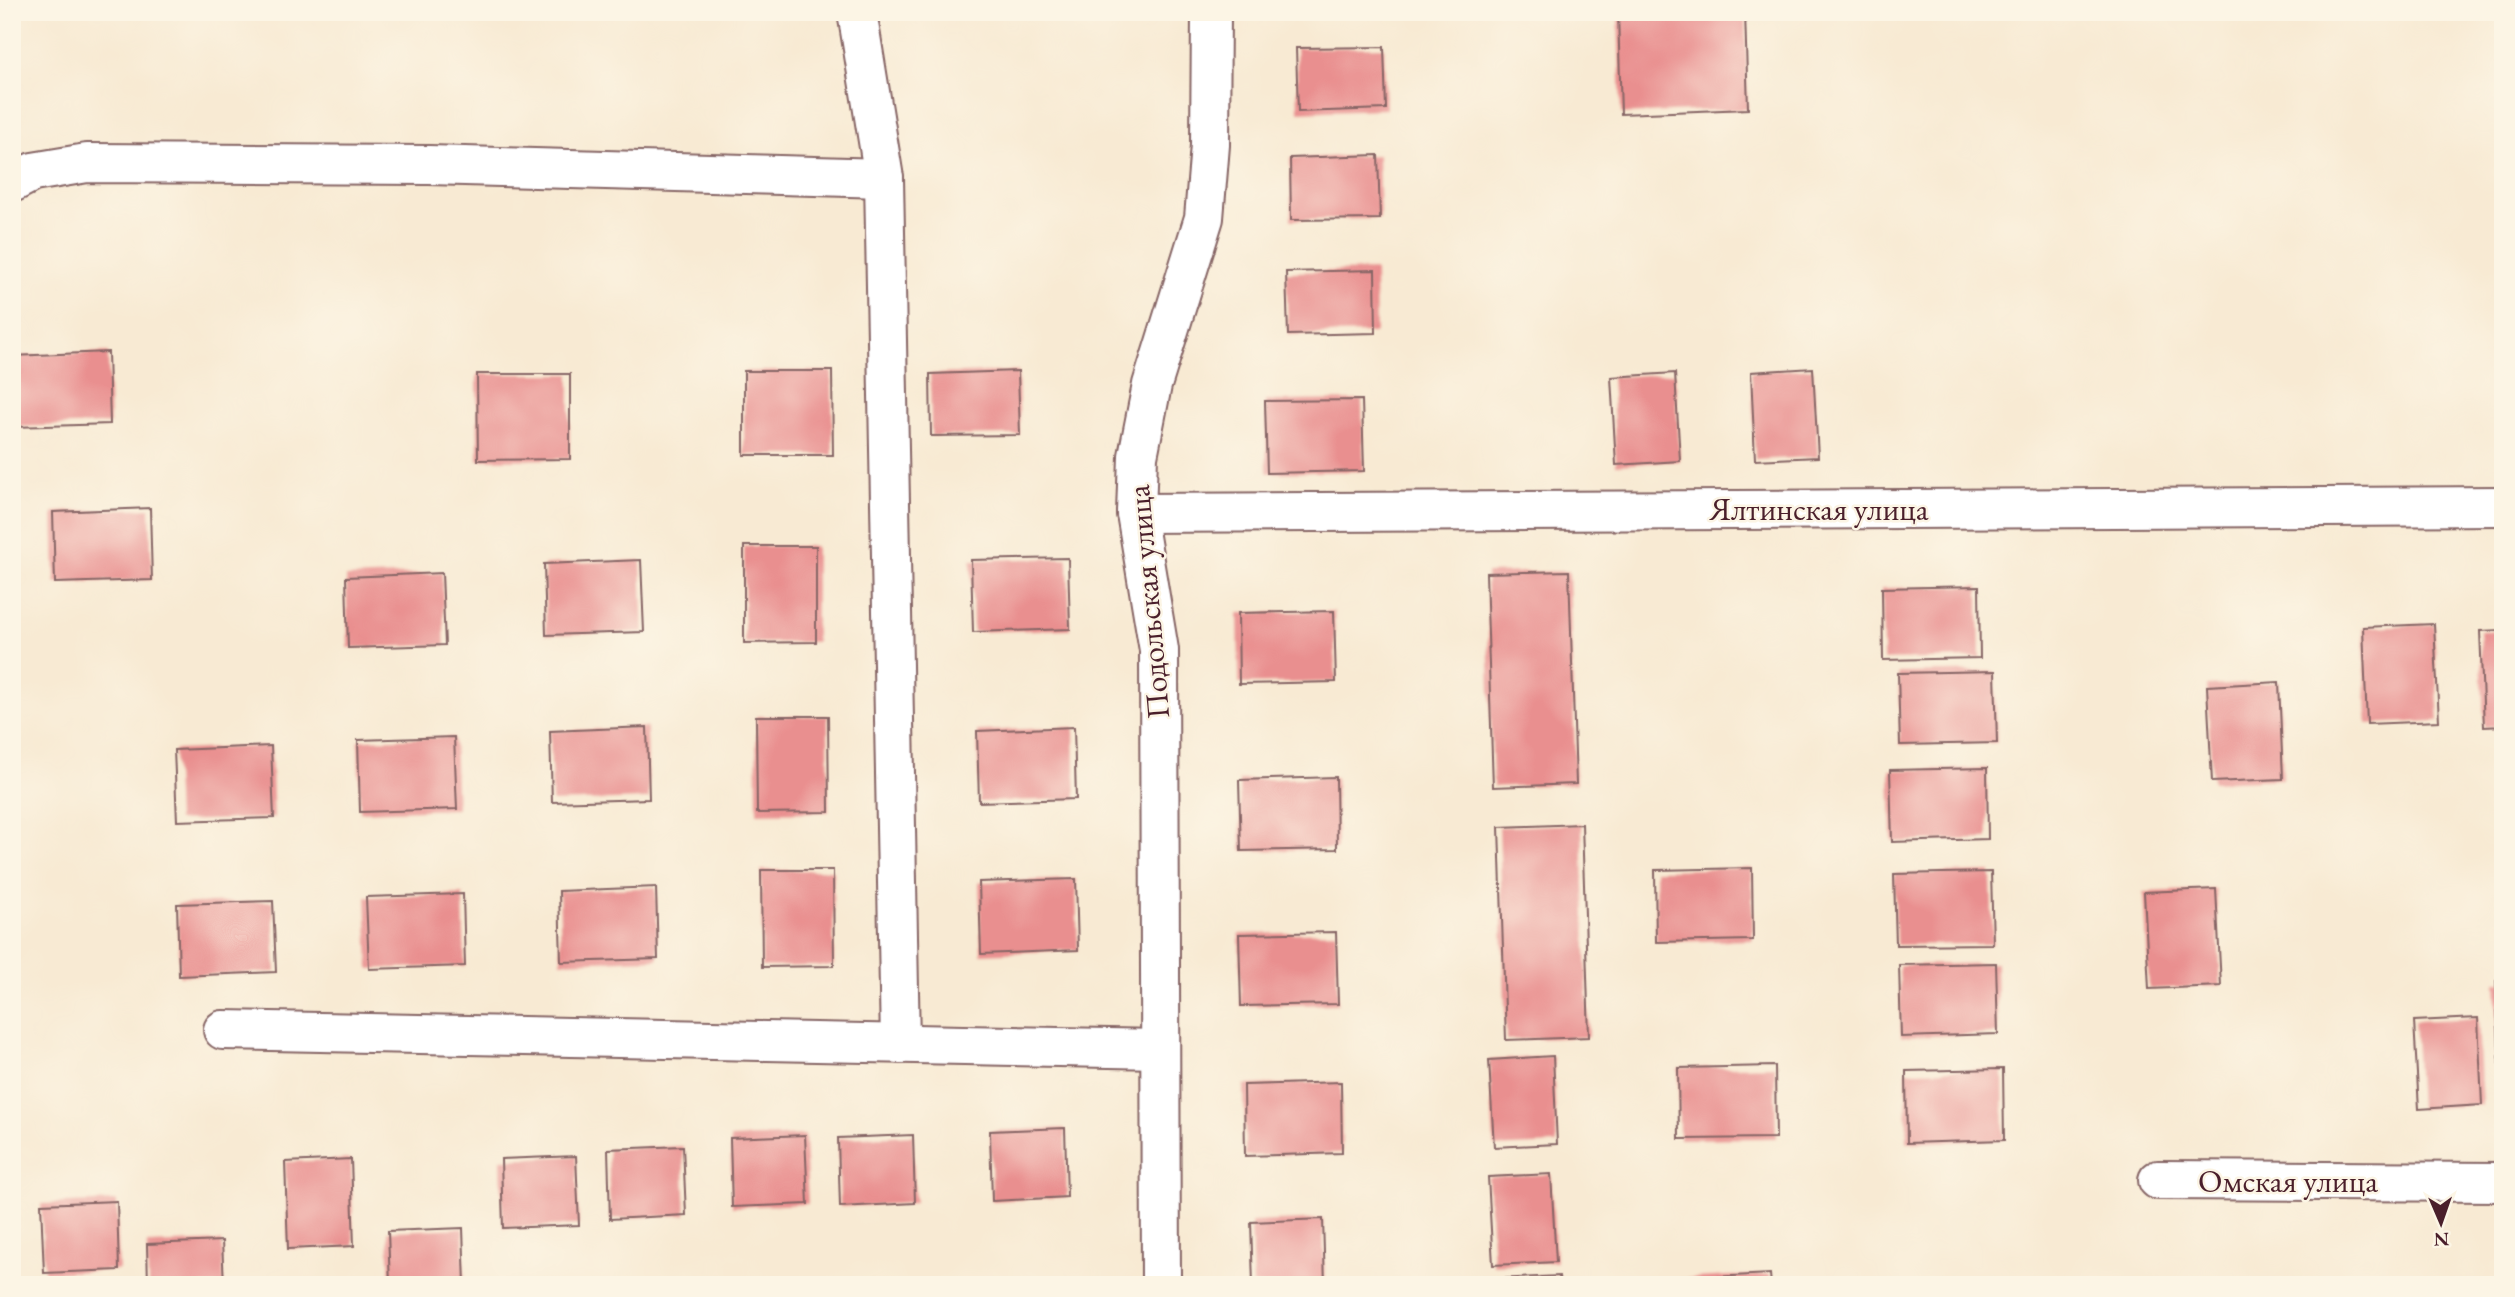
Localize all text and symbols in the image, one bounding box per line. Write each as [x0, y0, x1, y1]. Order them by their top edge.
street label: Подольская улица [1117, 483, 1179, 721]
street label: Ялтинская улица [1708, 488, 1929, 530]
street label: Омская улица [2198, 1160, 2378, 1202]
north arrow [2406, 1188, 2476, 1258]
text: N [2433, 1227, 2450, 1252]

